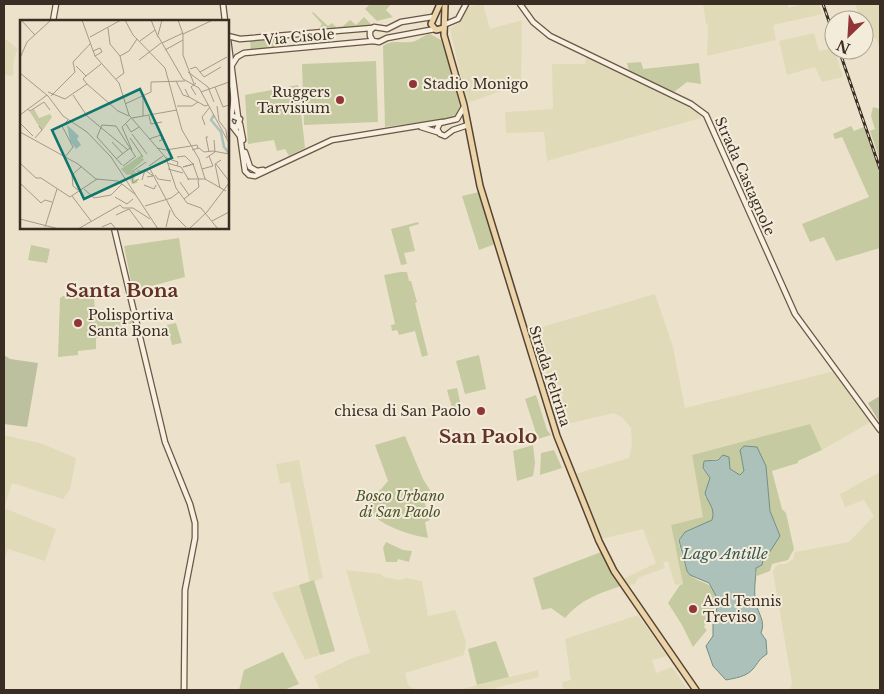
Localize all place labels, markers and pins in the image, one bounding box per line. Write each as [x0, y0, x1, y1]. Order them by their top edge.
place label: Stadio Monigo [423, 75, 528, 93]
marker: Stadio Monigo [407, 78, 419, 90]
place label: Ruggers Tarvisium [257, 83, 330, 117]
marker: Ruggers Tarvisium [334, 94, 346, 106]
place label: Polisportiva Santa Bona [88, 306, 174, 340]
marker: Polisportiva Santa Bona [72, 317, 84, 329]
place label: chiesa di San Paolo [334, 402, 471, 420]
marker: chiesa di San Paolo [475, 405, 487, 417]
place label: Asd Tennis Treviso [702, 592, 781, 626]
marker: Asd Tennis Treviso [687, 603, 699, 615]

